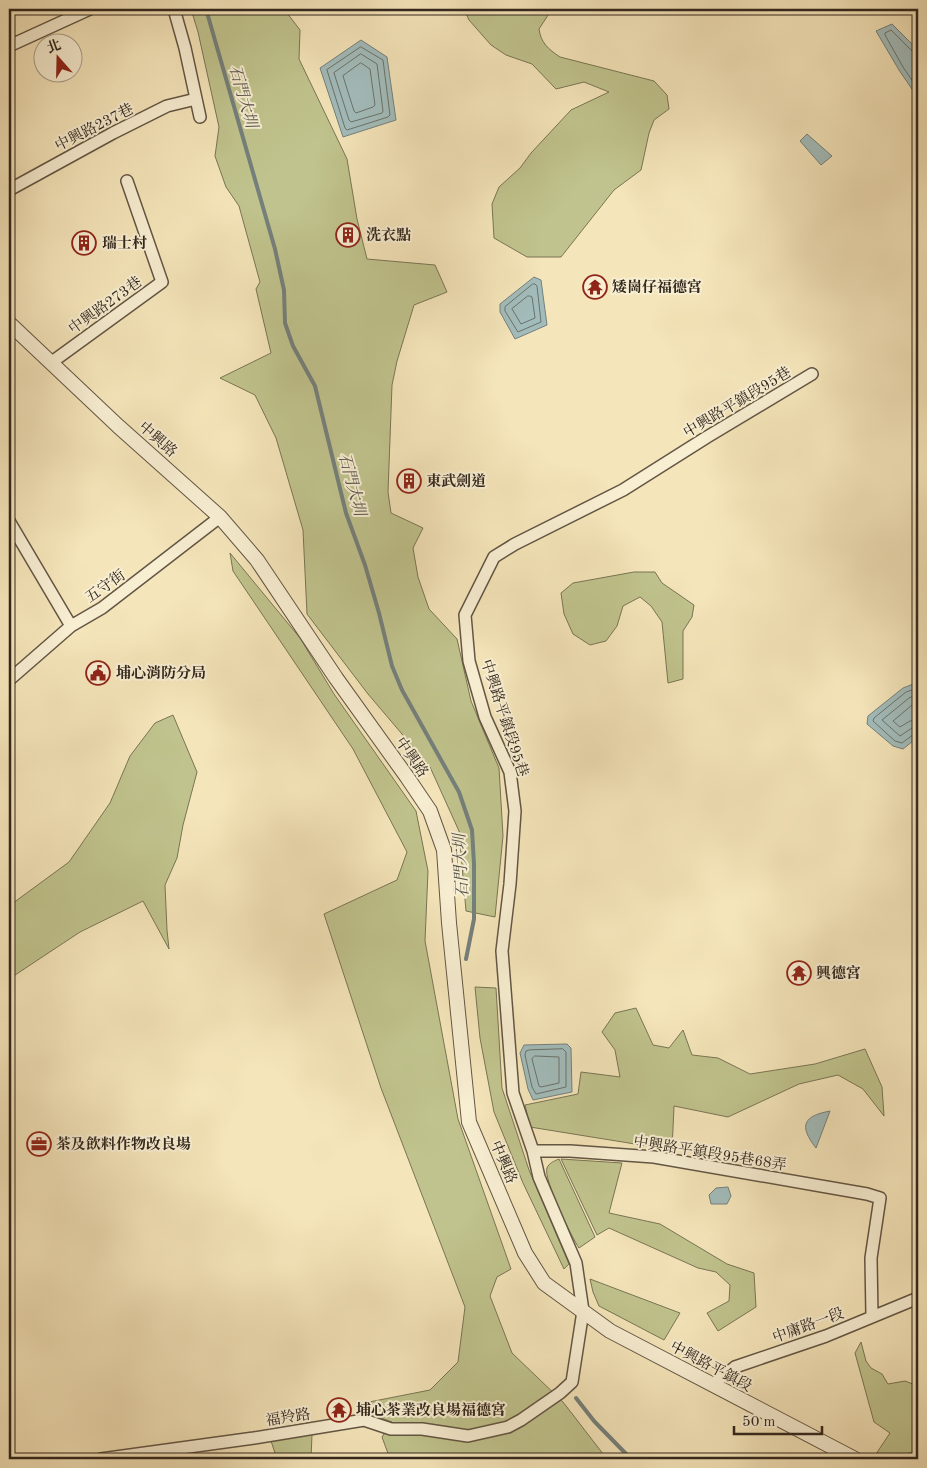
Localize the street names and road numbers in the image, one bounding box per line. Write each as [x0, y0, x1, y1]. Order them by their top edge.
street label: 中興路237巷 [52, 100, 136, 155]
street label: 中興路273巷 [65, 273, 145, 338]
street label: 中興路平鎮段95巷 [680, 364, 794, 441]
street label: 中興路 [135, 418, 180, 461]
street label: 五守街 [82, 567, 129, 606]
street label: 中興路平鎮段95巷 [478, 657, 532, 779]
street label: 中興路 [392, 734, 431, 781]
street label: 中興路平鎮段95巷68弄 [632, 1133, 788, 1174]
street label: 中興路 [487, 1138, 520, 1186]
street label: 中庸路一段 [770, 1305, 846, 1346]
street label: 中興路平鎮段 [667, 1338, 754, 1395]
street label: 福羚路 [265, 1406, 312, 1429]

